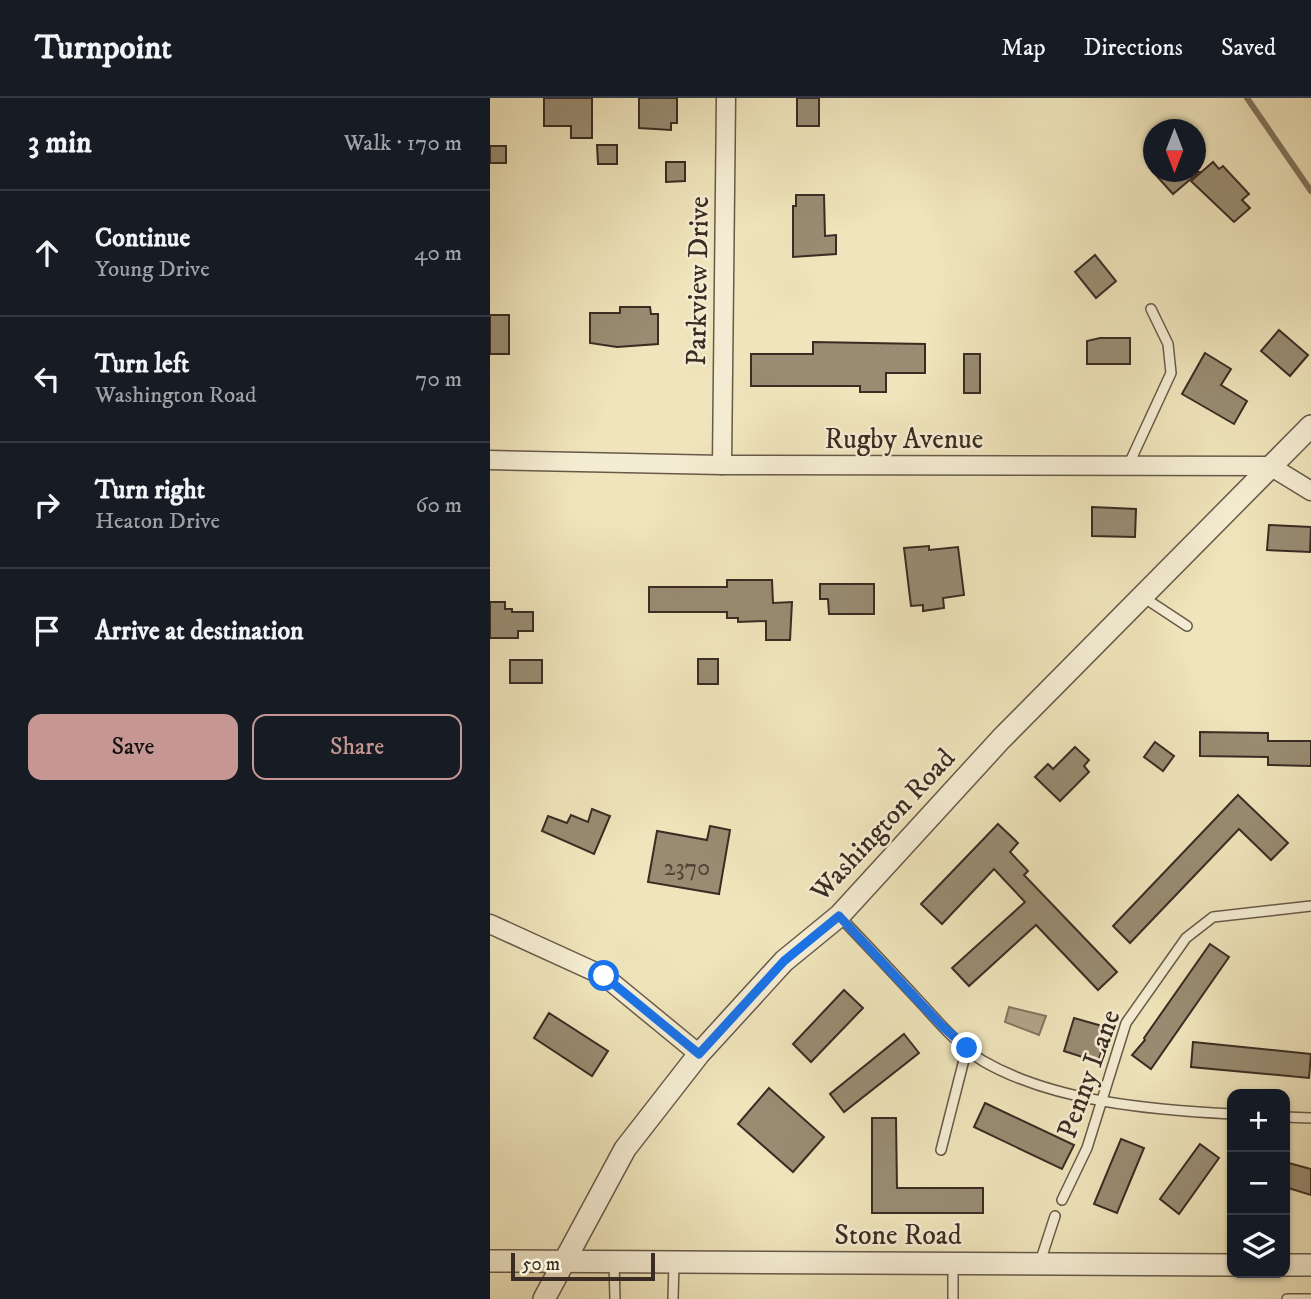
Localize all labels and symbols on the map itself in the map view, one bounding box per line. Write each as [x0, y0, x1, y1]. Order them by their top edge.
north arrow [1143, 119, 1206, 182]
street label: Parkview Drive [679, 196, 717, 366]
street label: Rugby Avenue [825, 422, 983, 457]
street label: Washington Road [802, 741, 963, 910]
house number: 2370 [664, 853, 710, 883]
route start [588, 960, 619, 991]
street label: Penny Lane [1050, 1005, 1128, 1143]
route end [951, 1032, 982, 1063]
street label: Stone Road [834, 1218, 962, 1253]
scale bar [511, 1250, 654, 1282]

